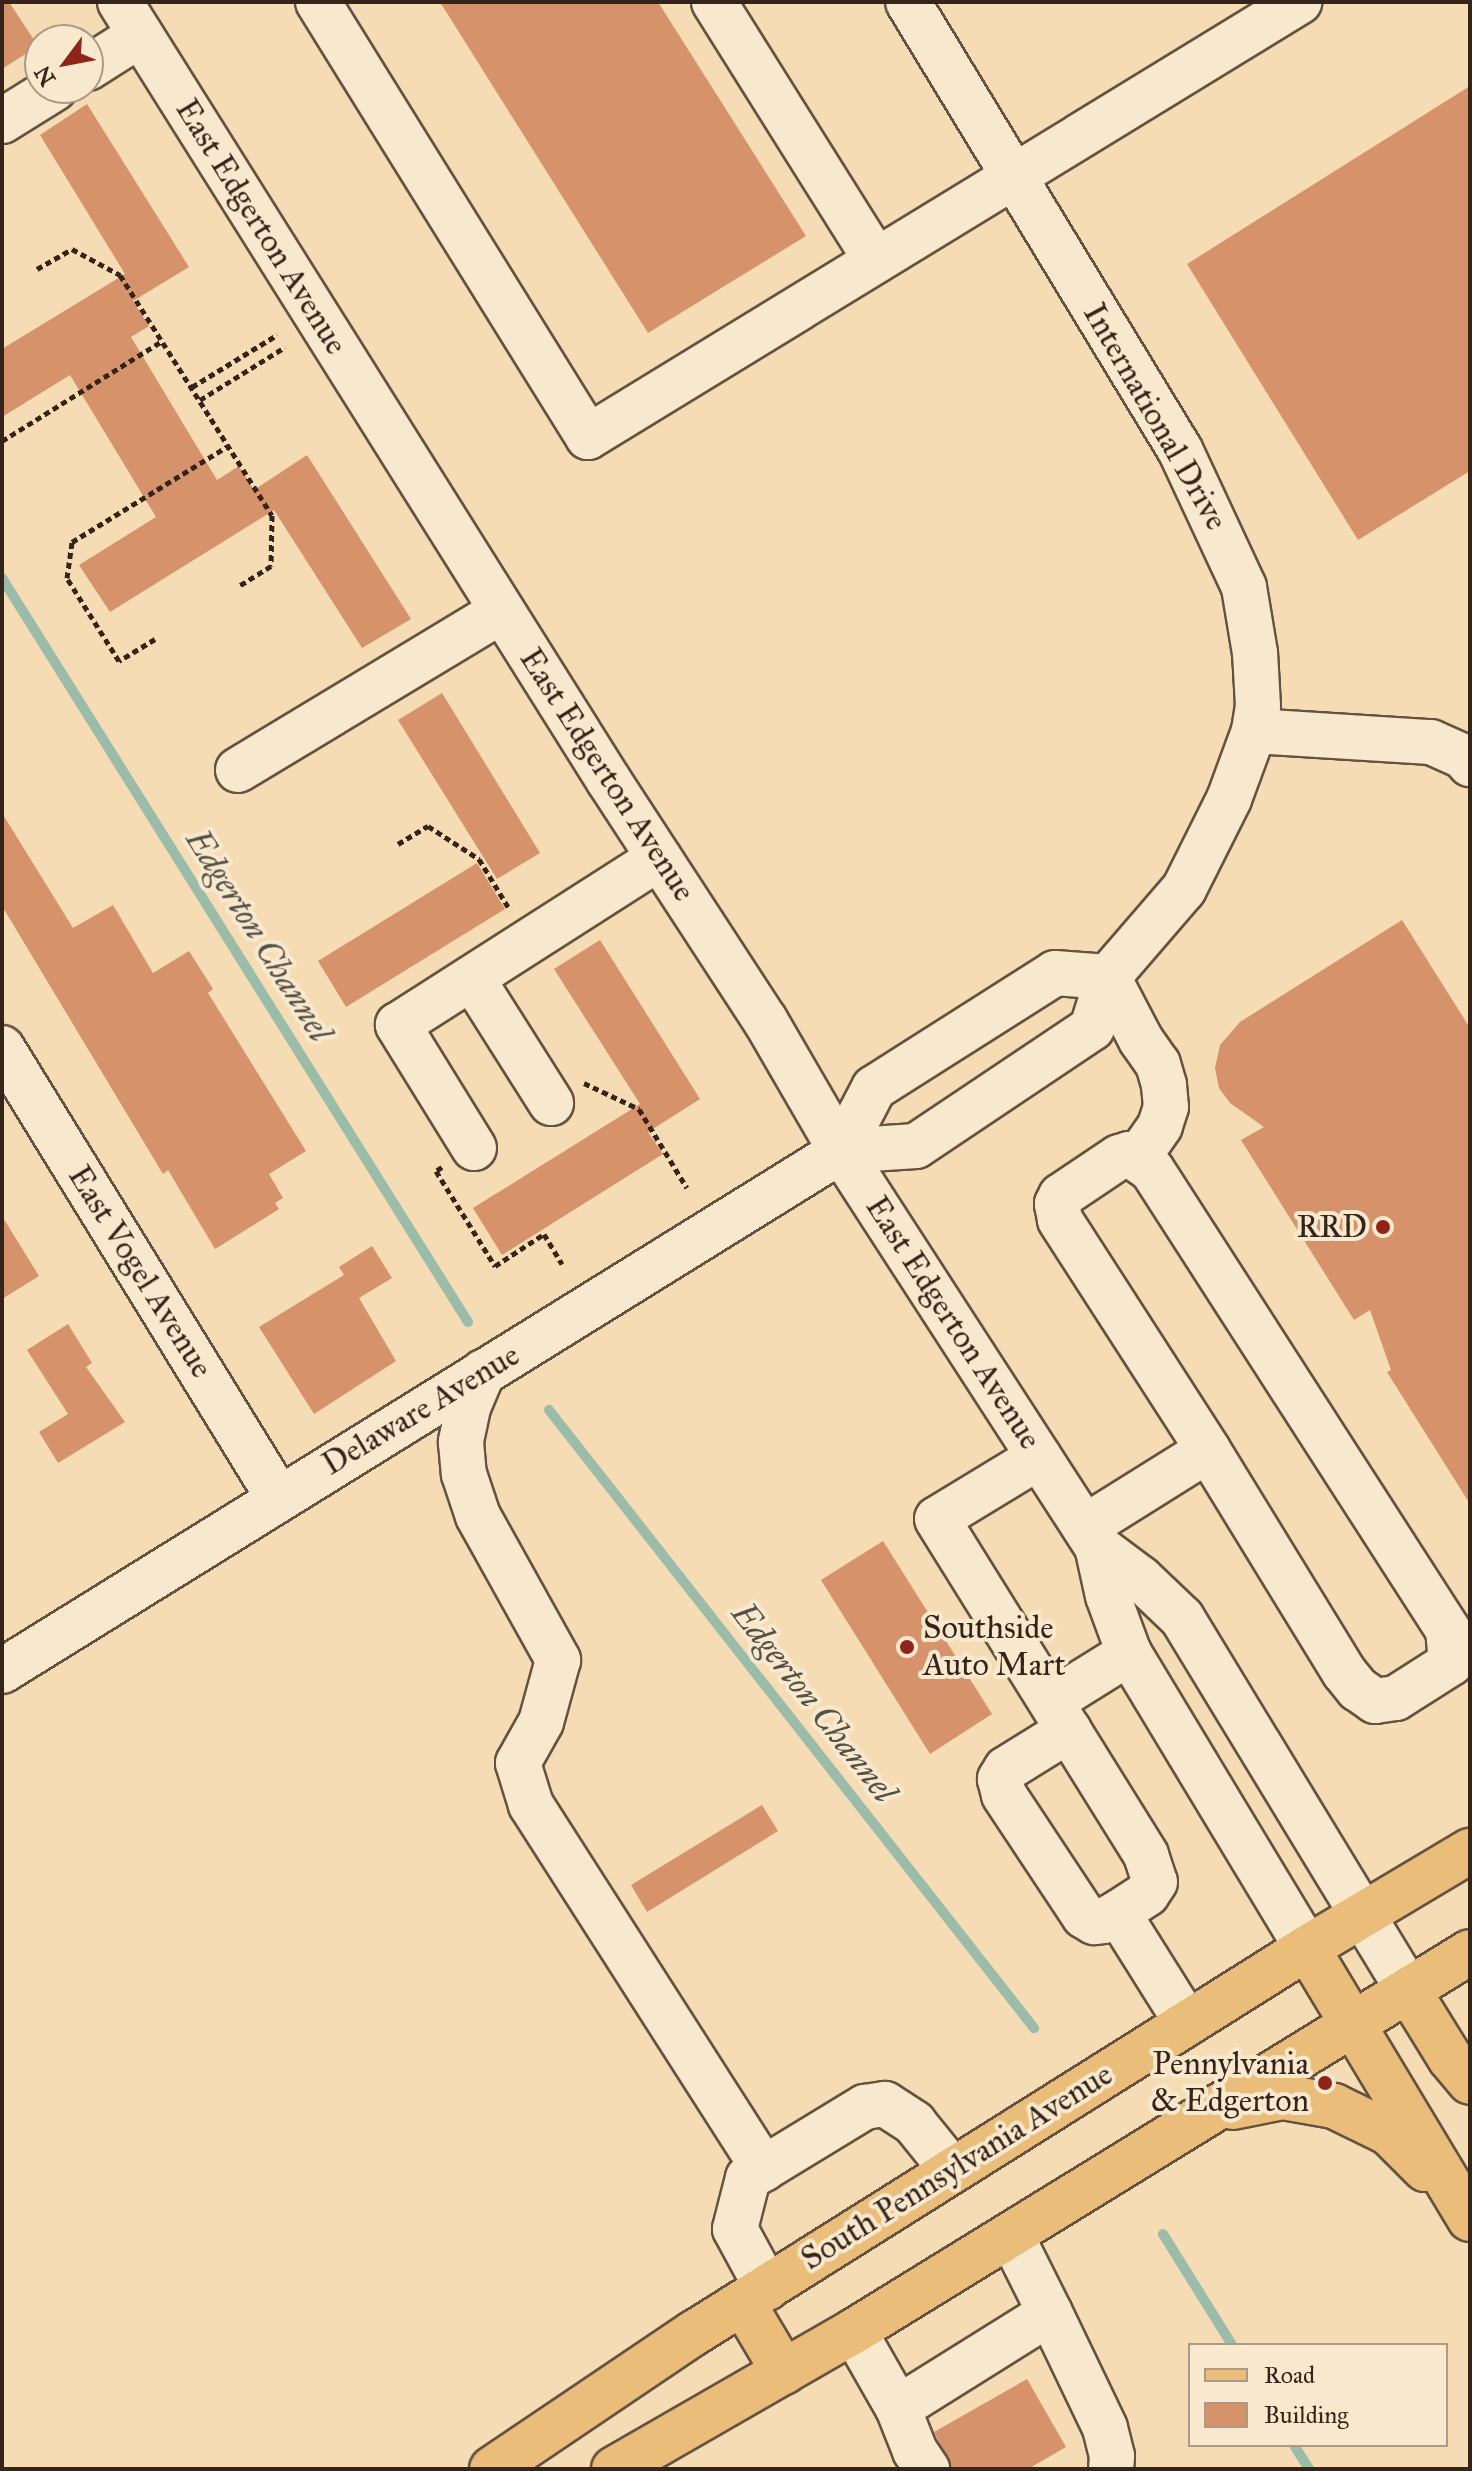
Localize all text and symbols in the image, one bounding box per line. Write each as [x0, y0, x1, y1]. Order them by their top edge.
north arrow [24, 24, 104, 104]
text: N [29, 61, 61, 91]
street label: East Edgerton Avenue [167, 92, 355, 362]
street label: International Drive [1075, 297, 1235, 537]
street label: East Edgerton Avenue [511, 641, 703, 909]
water label: Edgerton Channel [177, 821, 341, 1049]
street label: East Vogel Avenue [59, 1159, 221, 1385]
street label: East Edgerton Avenue [857, 1189, 1049, 1457]
place label: RRD [1297, 1208, 1367, 1246]
marker: RRD [1374, 1218, 1392, 1236]
street label: Delaware Avenue [316, 1336, 526, 1484]
water label: Edgerton Channel [723, 1594, 905, 1810]
place label: Southside Auto Mart [923, 1610, 1066, 1685]
marker: Southside Auto Mart [898, 1638, 916, 1656]
place label: Pennylvania & Edgerton [1151, 2046, 1309, 2121]
street label: South Pennsylvania Avenue [794, 2055, 1120, 2279]
marker: Pennylvania & Edgerton [1316, 2074, 1334, 2092]
legend [1188, 2343, 1448, 2447]
text: Road [1264, 2360, 1315, 2390]
text: Building [1264, 2400, 1349, 2430]

